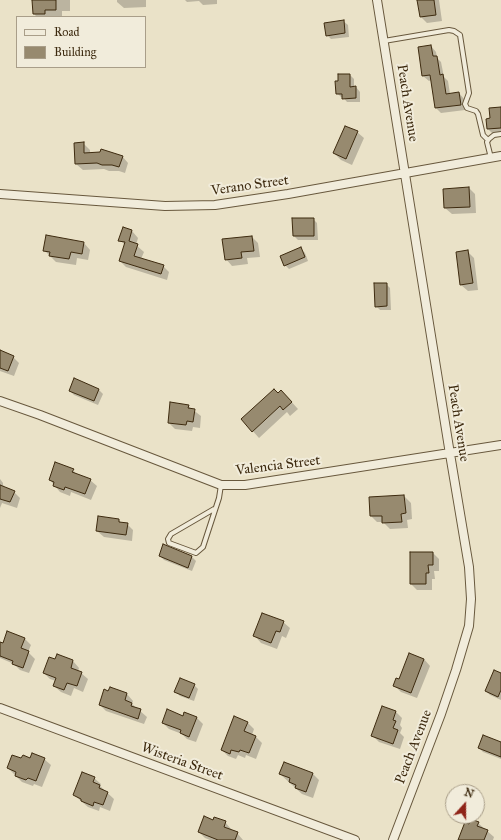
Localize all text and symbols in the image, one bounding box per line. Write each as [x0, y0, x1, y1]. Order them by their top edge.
legend [16, 16, 146, 68]
text: Road [54, 25, 80, 39]
text: Building [54, 45, 96, 59]
street label: Peach Avenue [393, 63, 421, 143]
street label: Verano Street [210, 172, 290, 200]
street label: Peach Avenue [444, 383, 472, 463]
street label: Valencia Street [235, 452, 321, 480]
street label: Peach Avenue [392, 708, 436, 786]
street label: Wisteria Street [139, 739, 225, 785]
north arrow [445, 784, 485, 824]
text: N [462, 786, 476, 801]

